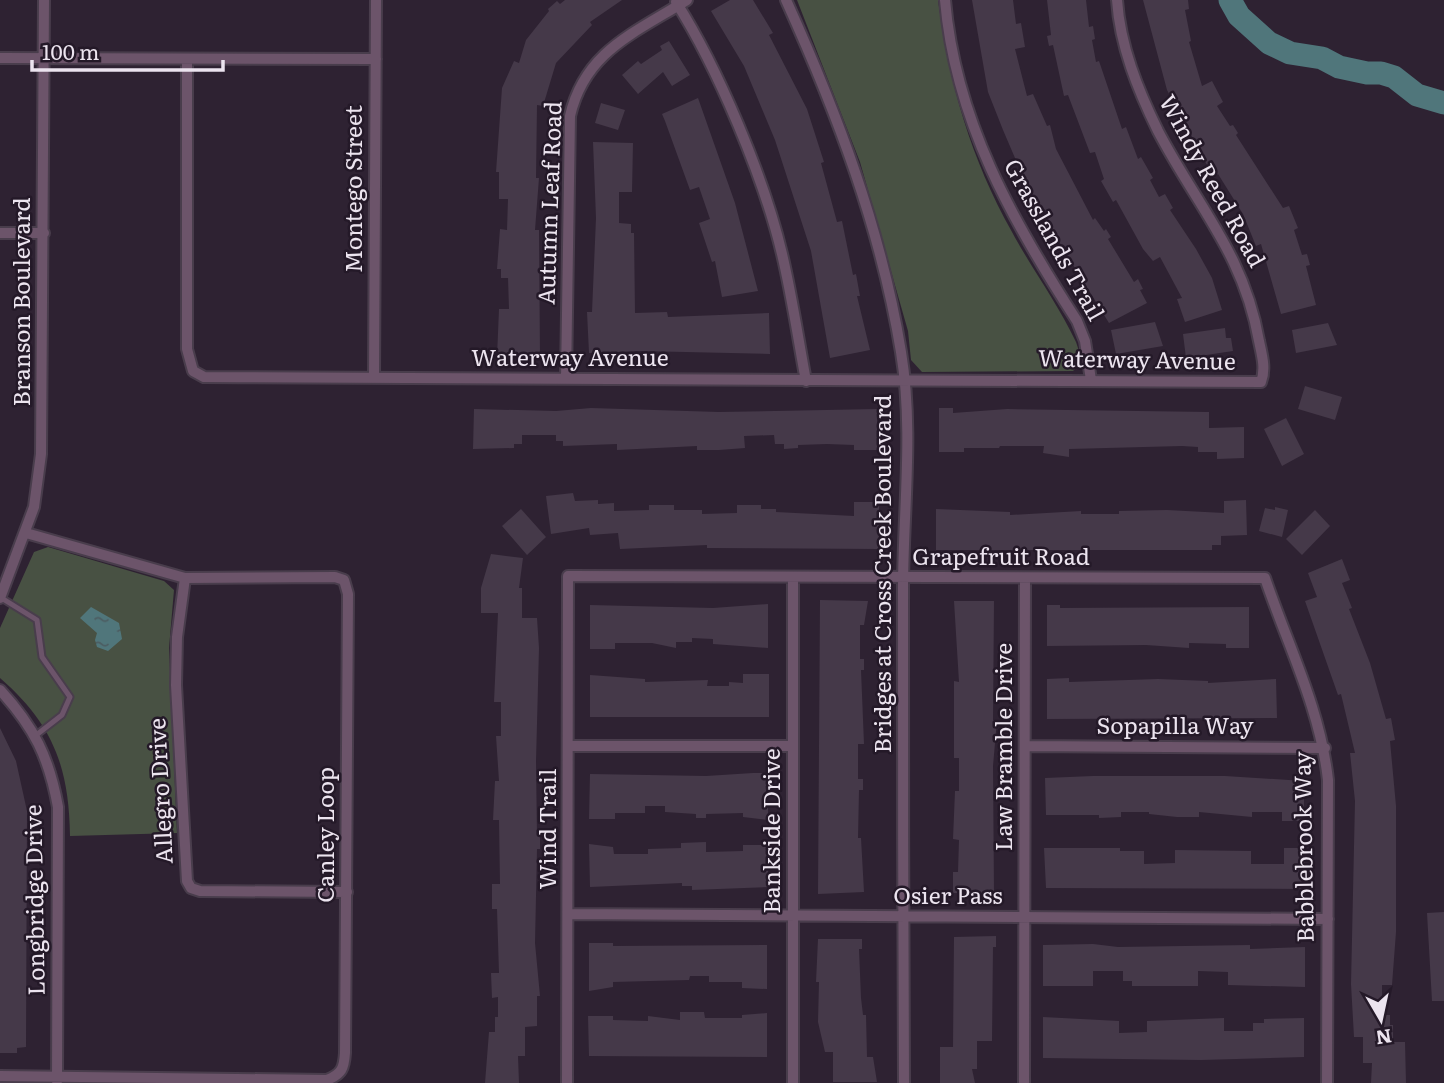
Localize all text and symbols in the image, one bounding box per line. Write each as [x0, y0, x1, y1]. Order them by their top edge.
scale bar [32, 28, 222, 72]
text: 100 m [42, 35, 99, 66]
street label: Windy Reed Road [1152, 87, 1275, 273]
street label: Autumn Leaf Road [527, 101, 569, 305]
street label: Montego Street [335, 104, 369, 273]
street label: Grasslands Trail [997, 152, 1114, 326]
street label: Branson Boulevard [3, 197, 37, 407]
street label: Waterway Avenue [471, 339, 669, 373]
street label: Waterway Avenue [1038, 339, 1236, 377]
street label: Bridges at Cross Creek Boulevard [864, 395, 898, 753]
street label: Grapefruit Road [912, 538, 1090, 572]
street label: Law Bramble Drive [985, 643, 1019, 851]
street label: Sopapilla Way [1097, 707, 1254, 741]
street label: Allegro Drive [138, 717, 180, 865]
street label: Bankside Drive [753, 748, 787, 914]
street label: Babblebrook Way [1283, 750, 1321, 943]
street label: Canley Loop [307, 767, 341, 903]
street label: Wind Trail [529, 768, 563, 890]
street label: Longbridge Drive [14, 804, 52, 996]
street label: Osier Pass [893, 877, 1003, 911]
north arrow [1346, 985, 1416, 1055]
text: N [1374, 1023, 1394, 1053]

